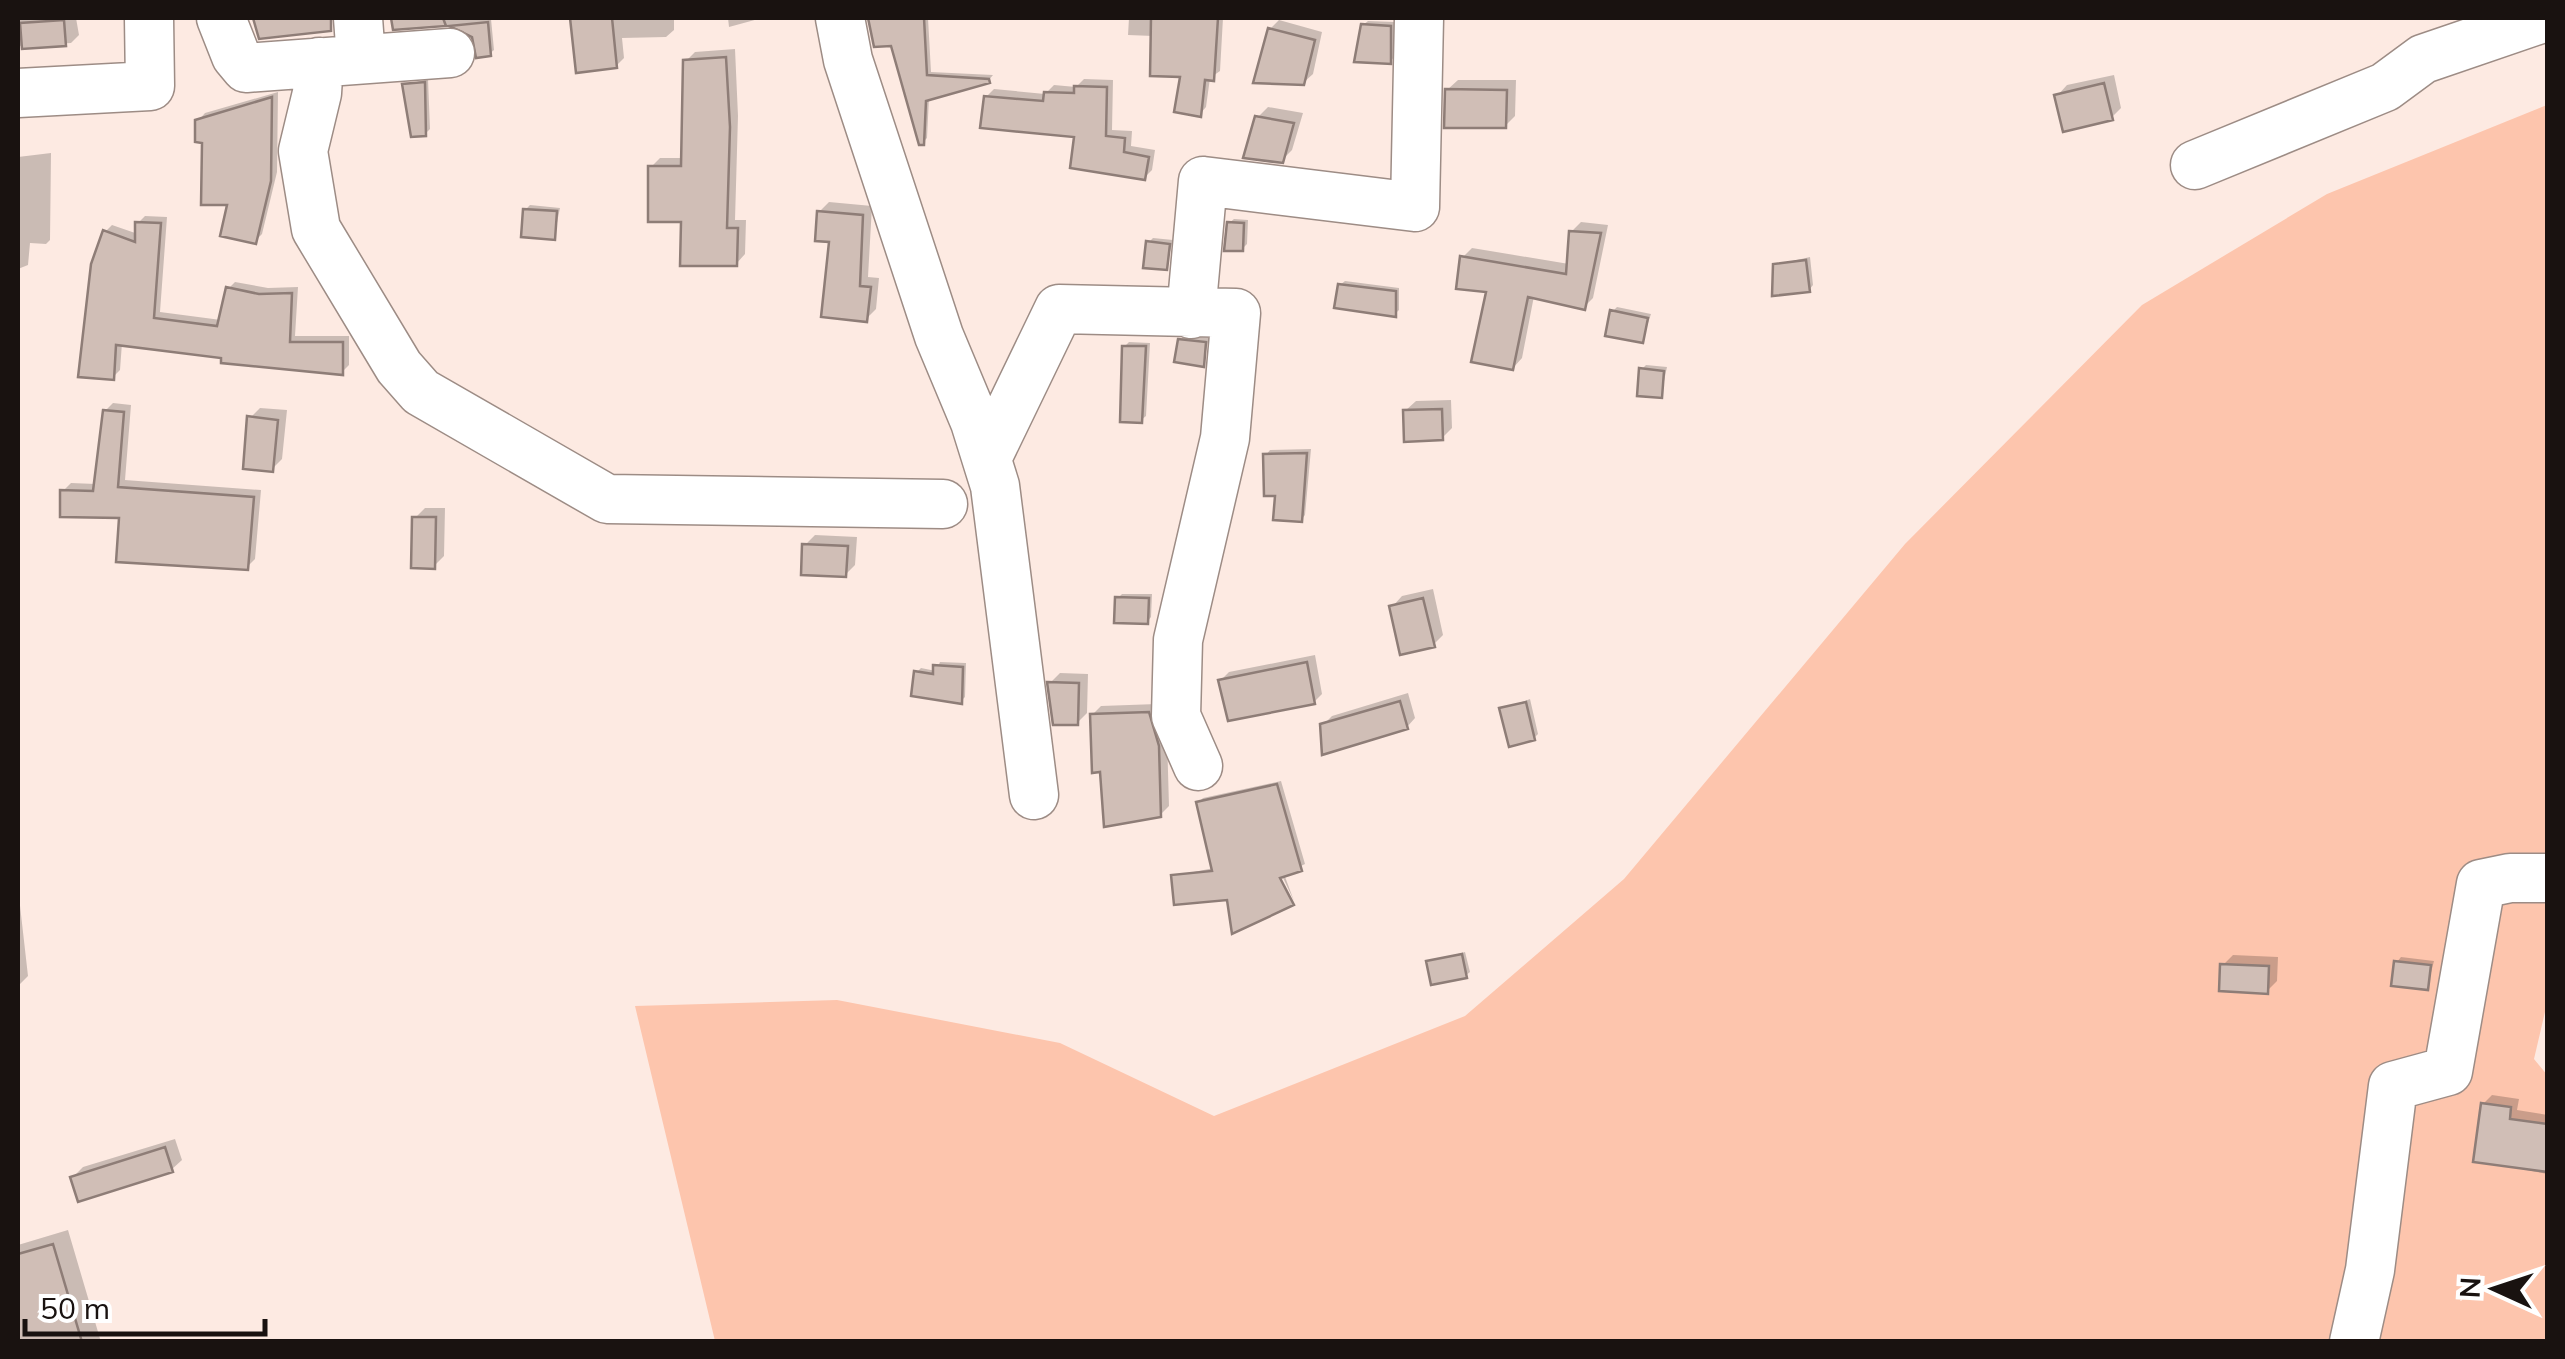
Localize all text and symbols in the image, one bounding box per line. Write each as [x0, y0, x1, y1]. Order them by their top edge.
north arrow [2445, 1239, 2545, 1339]
scale bar [25, 1274, 265, 1336]
text: N [2452, 1276, 2488, 1299]
text: 50 m [40, 1289, 110, 1327]

